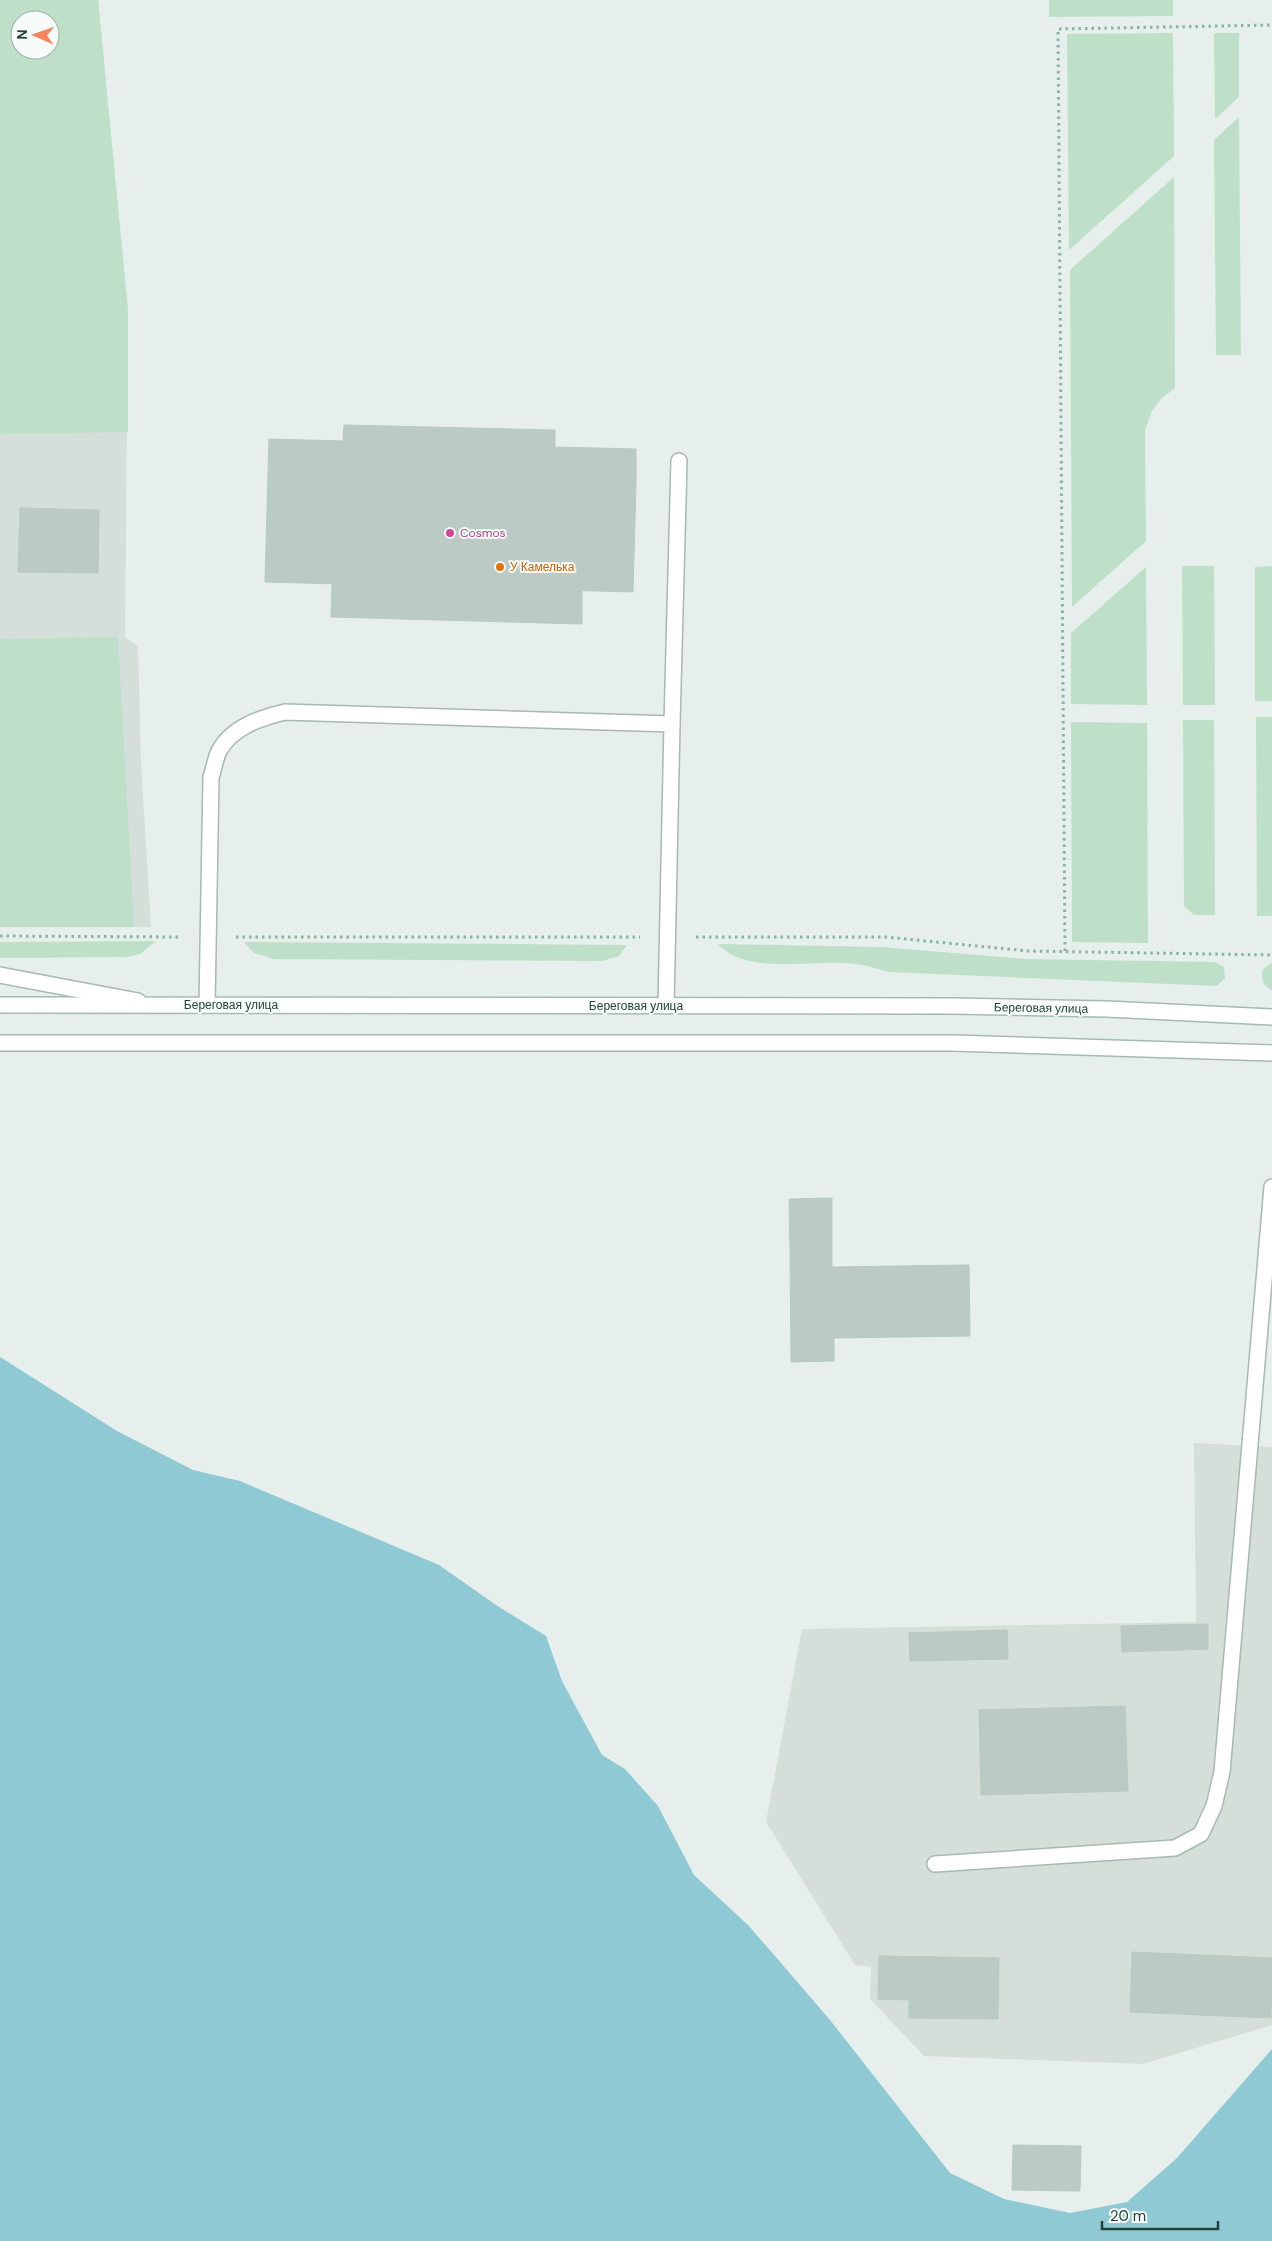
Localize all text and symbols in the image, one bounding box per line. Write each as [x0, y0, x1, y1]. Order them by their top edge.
north arrow [10, 10, 60, 60]
text: N [13, 29, 31, 40]
place label: Cosmos [460, 525, 506, 541]
marker: Cosmos [444, 527, 456, 539]
place label: У Камелька [510, 559, 575, 575]
marker: У Камелька [494, 561, 506, 573]
street label: Береговая улица [184, 997, 278, 1013]
street label: Береговая улица [589, 998, 683, 1014]
street label: Береговая улица [994, 999, 1089, 1017]
scale bar [1102, 2198, 1218, 2230]
text: 20 m [1110, 2206, 1146, 2226]

